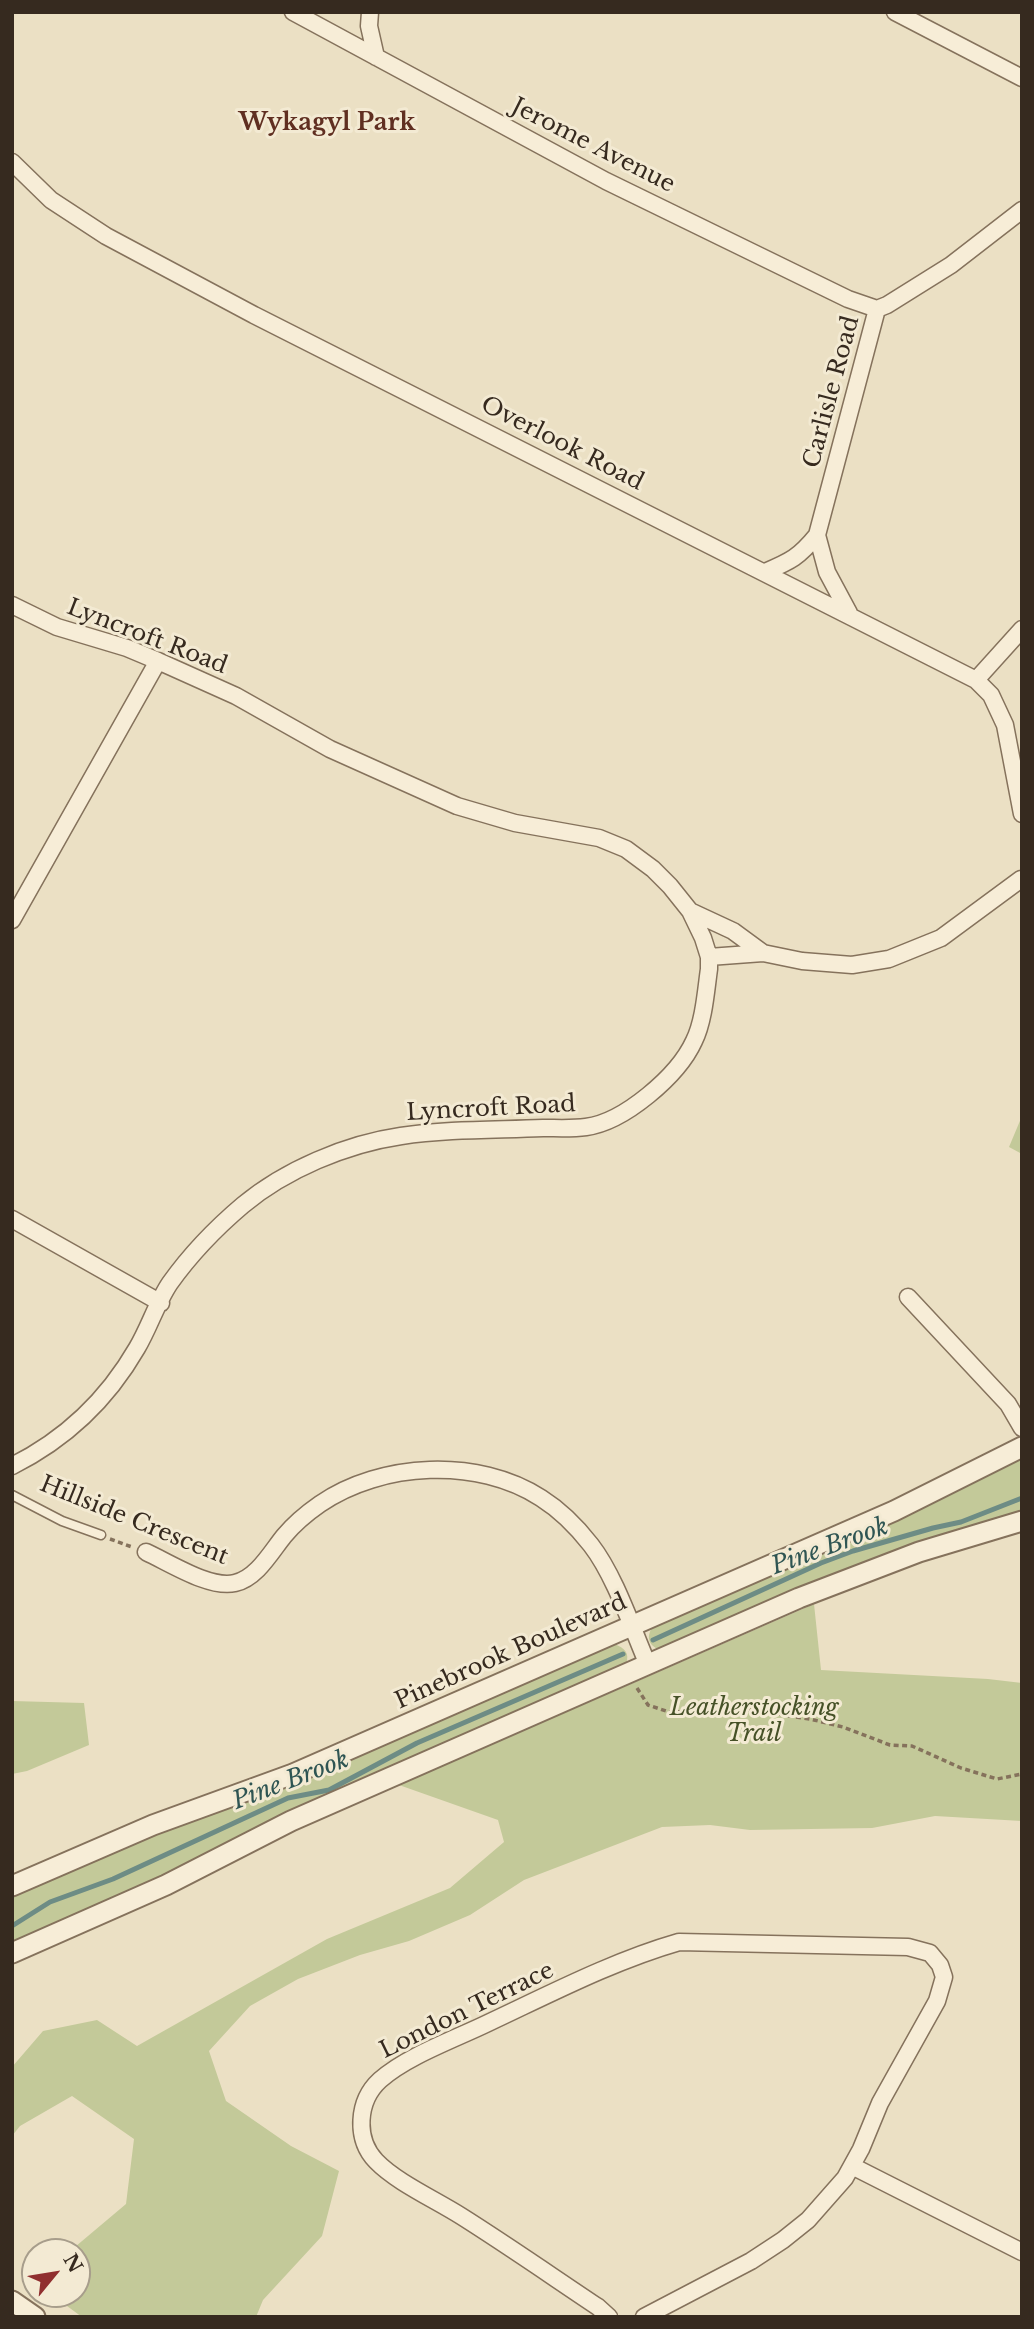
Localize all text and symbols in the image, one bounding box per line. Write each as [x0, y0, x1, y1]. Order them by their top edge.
street label: Jerome Avenue [507, 93, 679, 199]
district label: Wykagyl Park [239, 109, 415, 137]
street label: Carlisle Road [798, 313, 866, 471]
street label: Overlook Road [476, 391, 648, 497]
street label: Lyncroft Road [63, 594, 231, 680]
street label: Lyncroft Road [406, 1091, 576, 1127]
street label: Hillside Crescent [36, 1471, 232, 1571]
water label: Pine Brook [768, 1513, 892, 1581]
street label: Pinebrook Boulevard [391, 1588, 631, 1716]
park label: Leatherstocking Trail [670, 1695, 838, 1749]
water label: Pine Brook [229, 1746, 353, 1816]
street label: London Terrace [376, 1957, 558, 2065]
north arrow [21, 2238, 91, 2308]
text: N [58, 2250, 87, 2277]

